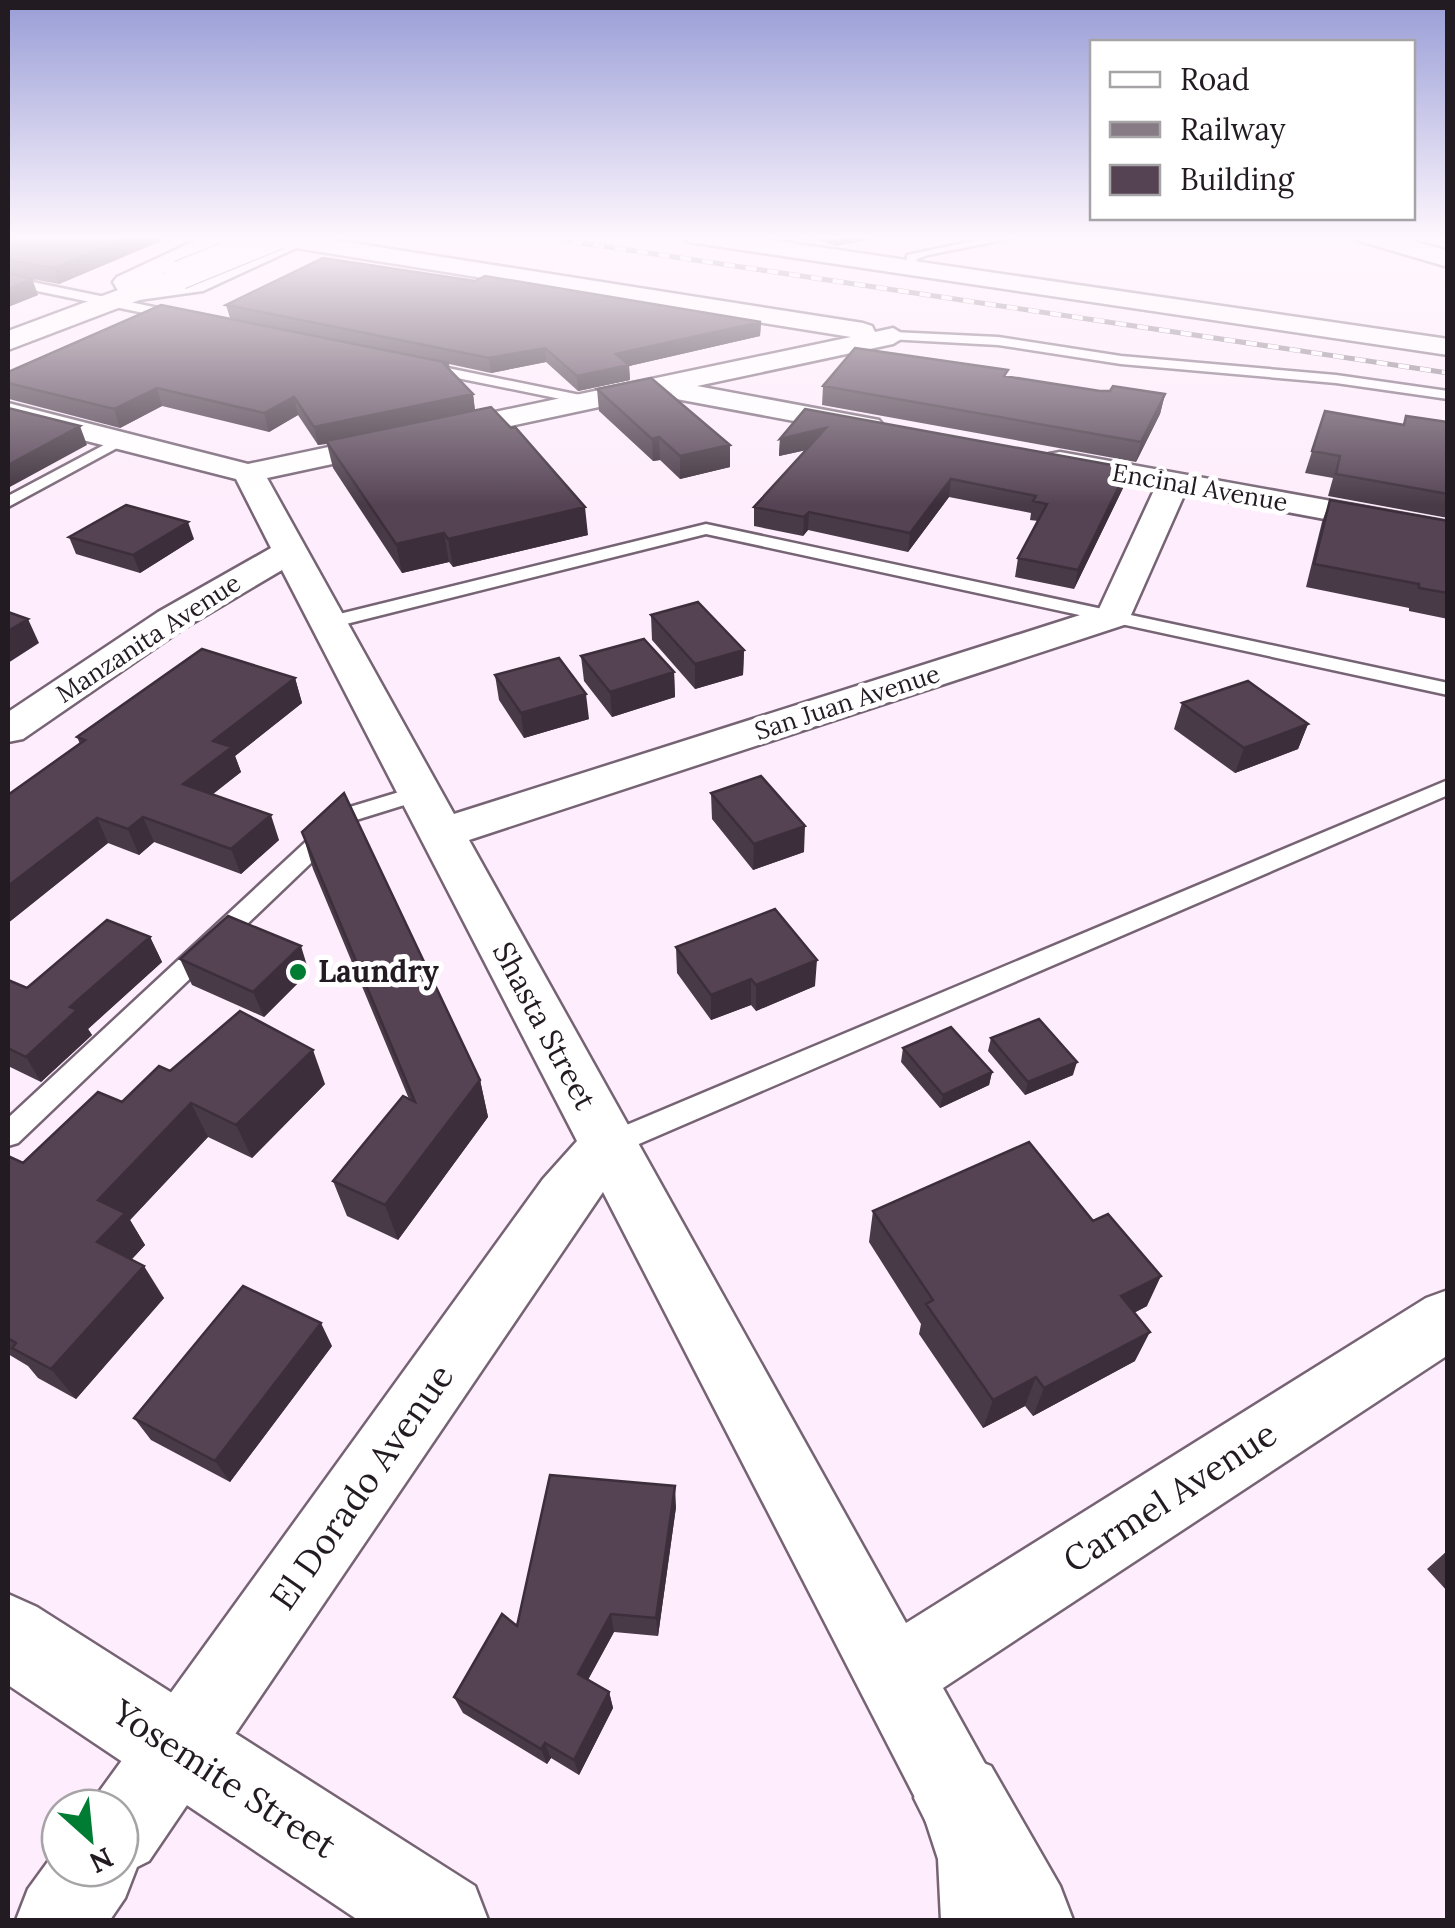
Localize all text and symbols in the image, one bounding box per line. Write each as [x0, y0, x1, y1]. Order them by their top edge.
legend [1090, 40, 1415, 220]
text: Road [1180, 60, 1250, 98]
text: Railway [1180, 110, 1286, 149]
text: Building [1180, 160, 1296, 199]
street label: Encinal Avenue [1110, 456, 1290, 518]
street label: Manzanita Avenue [50, 566, 246, 710]
street label: San Juan Avenue [750, 657, 944, 747]
street label: Shasta Street [485, 935, 605, 1116]
place label: Laundry [318, 952, 439, 991]
marker: Laundry [287, 961, 309, 983]
street label: El Dorado Avenue [260, 1355, 463, 1618]
street label: Carmel Avenue [1055, 1411, 1285, 1582]
street label: Yosemite Street [103, 1689, 345, 1868]
north arrow [40, 1788, 140, 1888]
text: N [84, 1839, 119, 1881]

